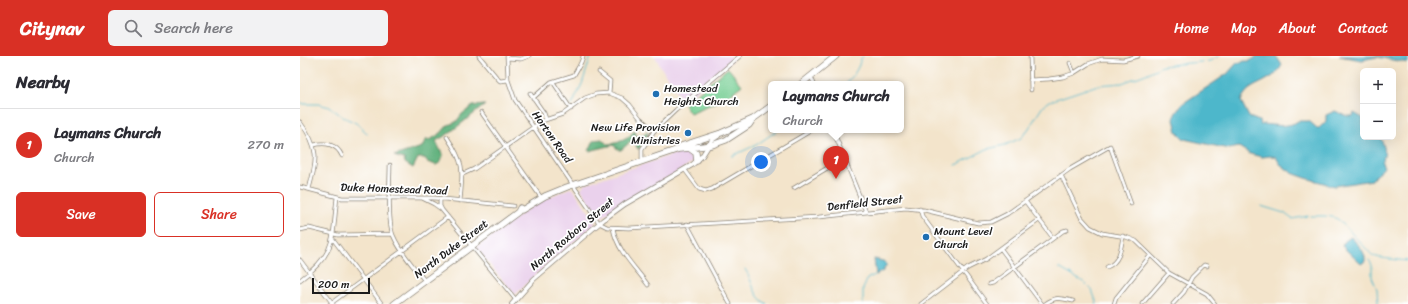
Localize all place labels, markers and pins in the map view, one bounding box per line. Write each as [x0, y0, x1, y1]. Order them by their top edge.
place label: Homestead Heights Church [664, 79, 739, 111]
marker: Homestead Heights Church [651, 89, 661, 99]
place label: New Life Provision Ministries [591, 118, 681, 150]
marker: New Life Provision Ministries [683, 128, 693, 138]
pin: 1 [823, 146, 849, 179]
place label: Mount Level Church [934, 222, 993, 254]
marker: Mount Level Church [921, 232, 931, 242]

